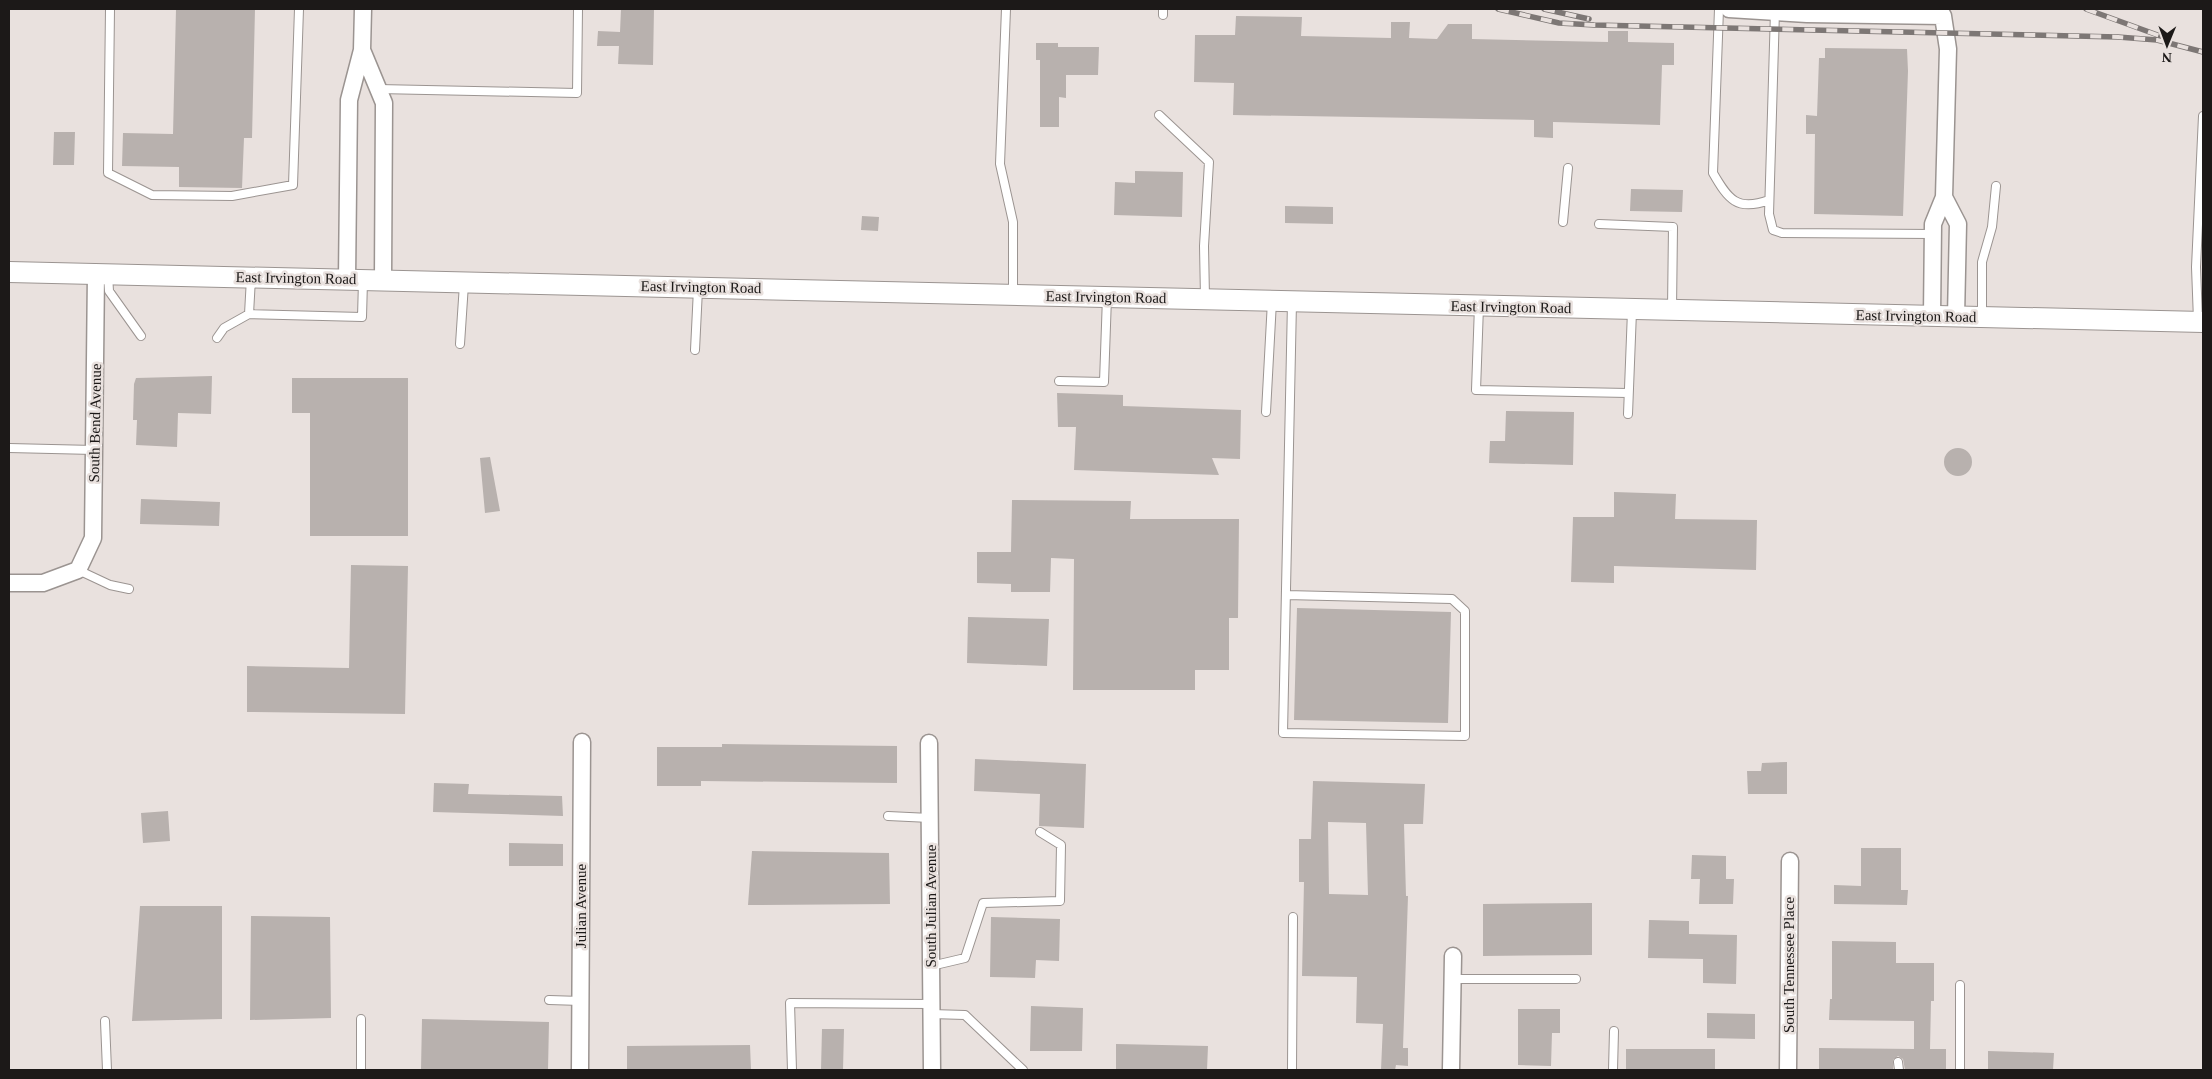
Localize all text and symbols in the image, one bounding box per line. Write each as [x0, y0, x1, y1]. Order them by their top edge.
north arrow [2142, 20, 2192, 70]
text: N [2162, 50, 2172, 65]
street label: East Irvington Road [235, 269, 357, 287]
street label: East Irvington Road [640, 278, 762, 296]
street label: East Irvington Road [1045, 288, 1167, 306]
street label: East Irvington Road [1450, 298, 1572, 316]
street label: East Irvington Road [1855, 307, 1977, 325]
street label: South Bend Avenue [86, 363, 104, 483]
street label: South Julian Avenue [923, 844, 939, 968]
street label: Julian Avenue [573, 864, 589, 948]
street label: South Tennessee Place [1781, 897, 1797, 1033]

